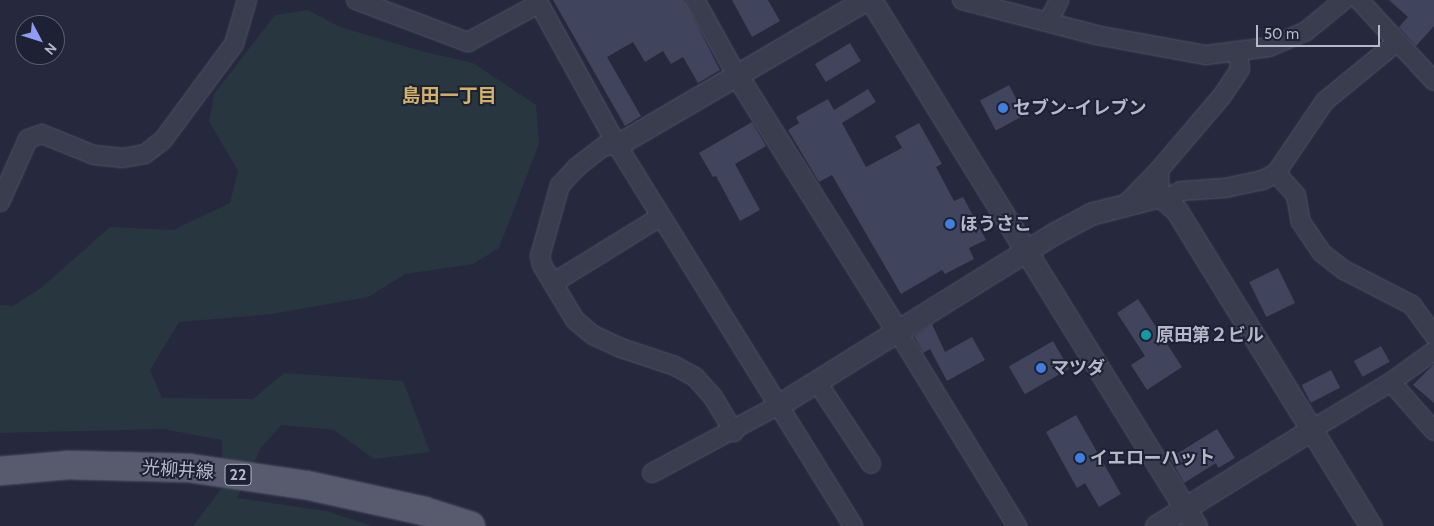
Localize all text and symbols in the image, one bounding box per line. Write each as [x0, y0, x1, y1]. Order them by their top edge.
north arrow [15, 15, 65, 65]
scale bar [1259, 15, 1383, 47]
text: 50 m [1264, 25, 1299, 43]
text: N [41, 39, 61, 59]
district label: 島田一丁目 [402, 85, 496, 107]
place label: セブン-イレブン [1013, 97, 1147, 119]
marker: セブン-イレブン [997, 102, 1009, 114]
place label: ほうさこ [960, 213, 1032, 235]
marker: ほうさこ [944, 218, 956, 230]
place label: 原田第２ビル [1156, 324, 1264, 346]
marker: 原田第２ビル [1140, 329, 1152, 341]
place label: マツダ [1051, 357, 1105, 379]
marker: マツダ [1035, 362, 1047, 374]
place label: イエローハット [1090, 447, 1216, 469]
marker: イエローハット [1074, 452, 1086, 464]
street label: 光柳井線 [141, 457, 215, 483]
road number: 22 [224, 462, 252, 488]

